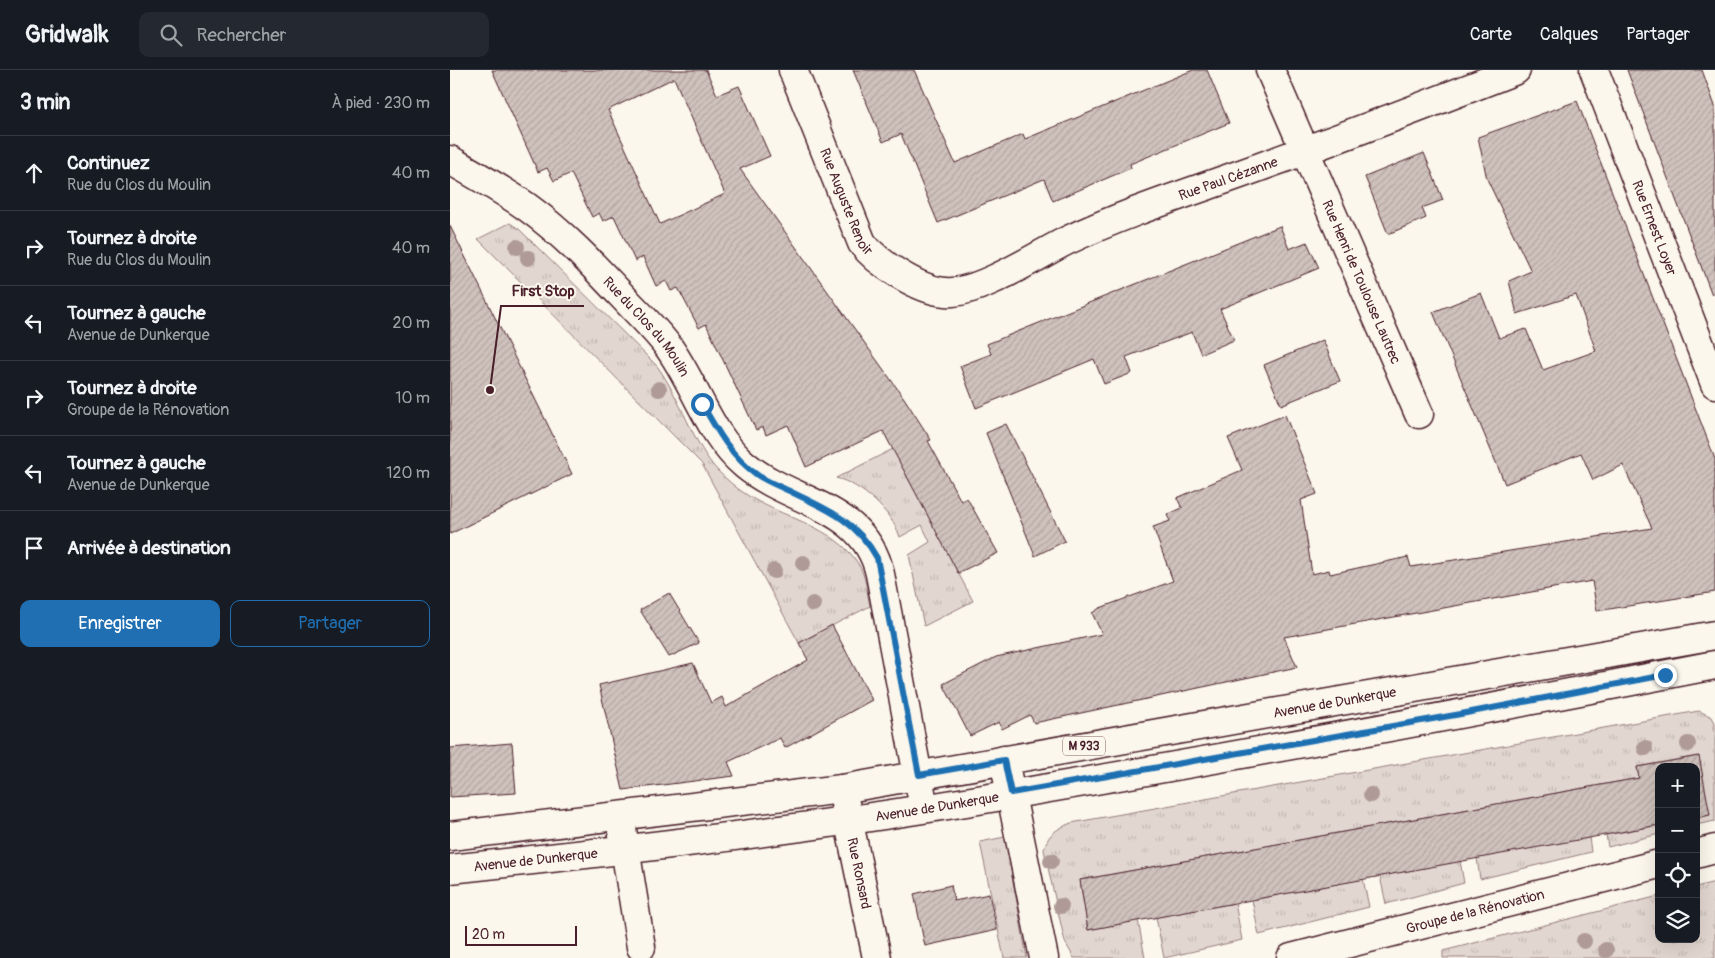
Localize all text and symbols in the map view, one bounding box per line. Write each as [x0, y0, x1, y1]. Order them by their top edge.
search box [139, 12, 489, 57]
text: Gridwalk [25, 20, 109, 49]
icon: search [157, 21, 185, 49]
text: Rechercher [197, 23, 286, 47]
text: Carte [1470, 23, 1512, 46]
text: Calques [1540, 23, 1598, 46]
text: Partager [1626, 23, 1690, 46]
text: 3 min [20, 89, 70, 116]
text: À pied · 230 m [332, 93, 430, 113]
street label: Rue Auguste Renoir [816, 146, 876, 259]
text: Continuez [67, 151, 150, 175]
street label: Rue Paul Cézanne [1176, 153, 1280, 204]
icon: ahead [20, 159, 48, 187]
text: 40 m [392, 163, 430, 183]
text: Rue du Clos du Moulin [67, 175, 211, 195]
street label: Rue Ernest Loyer [1628, 178, 1680, 278]
street label: Rue Henri de Toulouse Lautrec [1318, 198, 1404, 367]
text: Tournez à droite [67, 226, 197, 250]
icon: right [20, 234, 48, 262]
text: 40 m [392, 238, 430, 258]
text: Rue du Clos du Moulin [67, 250, 211, 270]
street label: Rue du Clos du Moulin [599, 273, 693, 380]
callout: First Stop [501, 276, 584, 306]
text: First Stop [511, 282, 575, 301]
text: Tournez à gauche [67, 301, 206, 325]
icon: left [20, 309, 48, 337]
text: 20 m [392, 313, 430, 333]
text: Avenue de Dunkerque [67, 325, 210, 345]
text: Tournez à droite [67, 376, 197, 400]
icon: right [20, 384, 48, 412]
text: 10 m [395, 388, 430, 408]
route start [691, 393, 714, 416]
text: Groupe de la Rénovation [67, 400, 229, 420]
text: Tournez à gauche [67, 451, 206, 475]
icon: left [20, 459, 48, 487]
text: 120 m [386, 463, 430, 483]
text: Avenue de Dunkerque [67, 475, 210, 495]
icon: arrive [20, 534, 48, 562]
text: Arrivée à destination [67, 536, 231, 560]
button: Enregistrer [20, 600, 220, 647]
button: Partager [230, 600, 430, 647]
route end [1654, 664, 1677, 687]
street label: Avenue de Dunkerque [1272, 683, 1398, 722]
road number: M 933 [1063, 736, 1105, 756]
map controls [1655, 763, 1700, 943]
button: + [1655, 763, 1700, 808]
street label: Avenue de Dunkerque [874, 789, 1000, 825]
button: − [1655, 808, 1700, 853]
street label: Rue Ronsard [843, 836, 875, 911]
street label: Avenue de Dunkerque [473, 845, 599, 875]
button: locate [1655, 853, 1700, 898]
street label: Groupe de la Rénovation [1404, 886, 1546, 937]
button: layers [1655, 898, 1700, 943]
scale bar [465, 923, 578, 946]
text: 20 m [472, 926, 505, 943]

